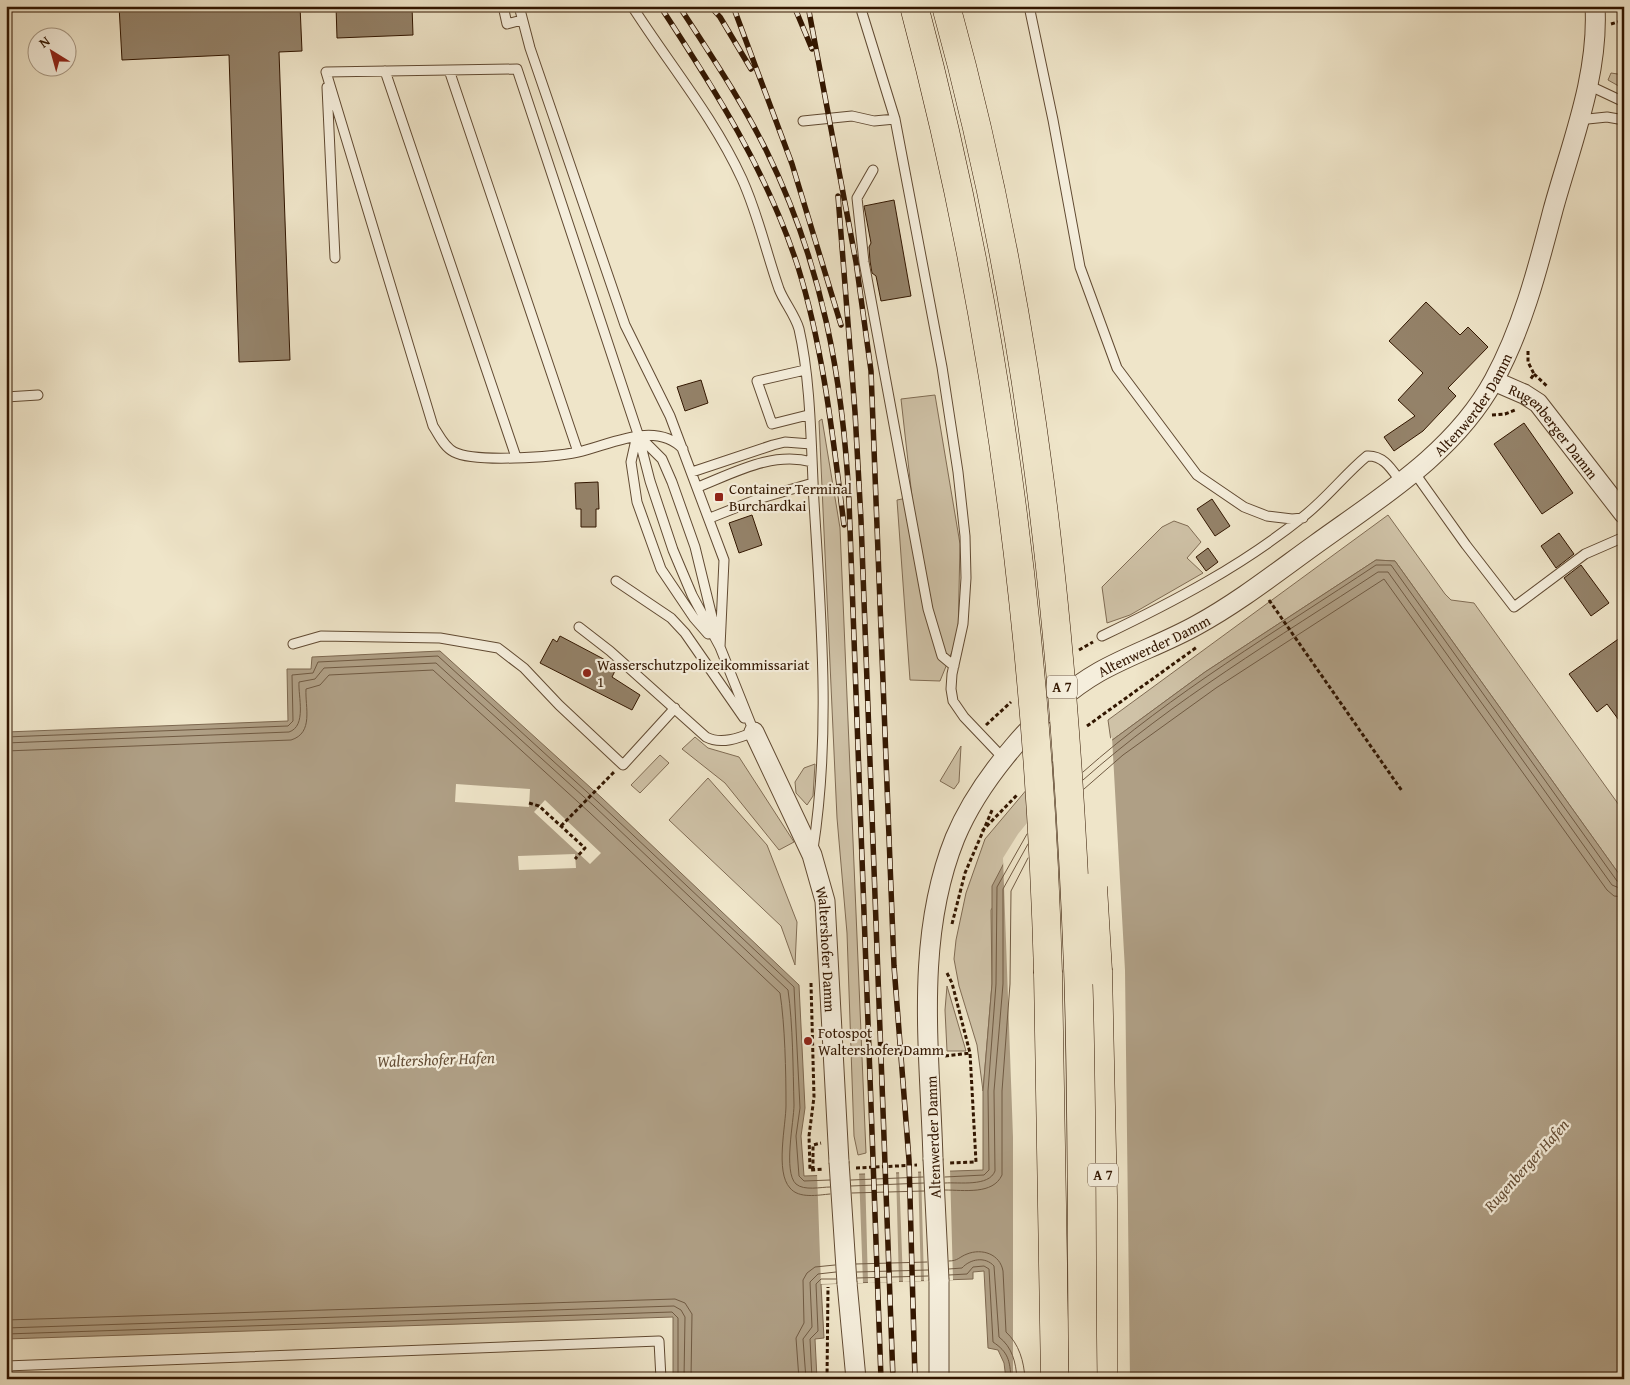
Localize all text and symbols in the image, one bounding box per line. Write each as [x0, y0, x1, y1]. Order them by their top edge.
north arrow [28, 28, 78, 78]
text: N [34, 30, 54, 52]
street label: Altenwerder Damm [1429, 349, 1517, 461]
street label: Rugenberger Damm [1506, 378, 1604, 484]
place label: Container Terminal Burchardkai [729, 478, 852, 516]
marker: Container Terminal Burchardkai [713, 491, 725, 503]
street label: Altenwerder Damm [1093, 609, 1215, 682]
place label: Wasserschutzpolizeikommissariat 1 [597, 654, 810, 692]
marker: Wasserschutzpolizeikommissariat 1 [581, 667, 593, 679]
road number: A 7 [1047, 676, 1077, 699]
street label: Waltershofer Damm [811, 884, 841, 1013]
place label: Fotospot Waltershofer Damm [818, 1022, 945, 1060]
marker: Fotospot Waltershofer Damm [802, 1035, 814, 1047]
water label: Waltershofer Hafen [377, 1045, 495, 1073]
street label: Altenwerder Damm [920, 1075, 946, 1199]
water label: Rugenberger Hafen [1477, 1113, 1574, 1217]
road number: A 7 [1088, 1164, 1118, 1186]

